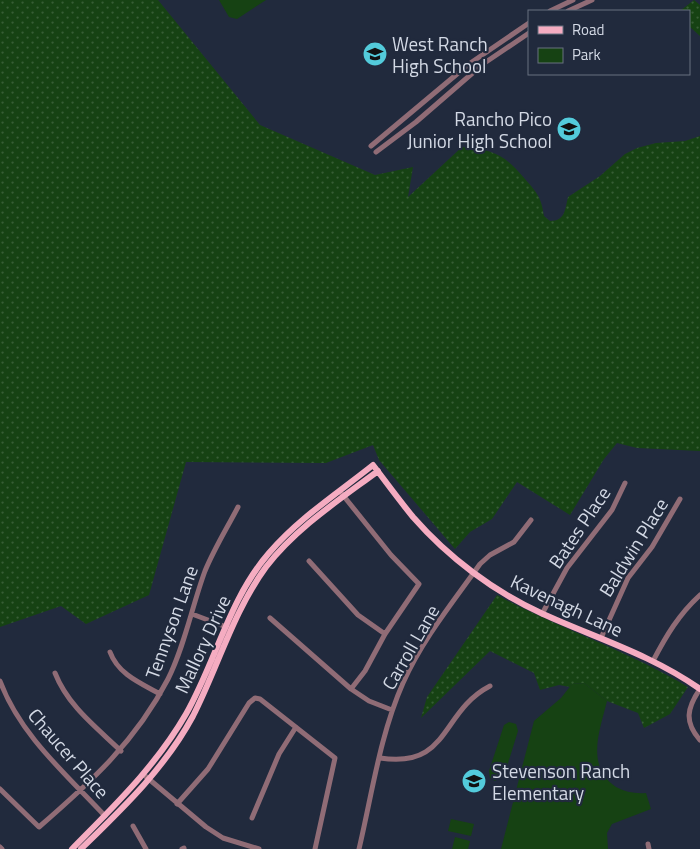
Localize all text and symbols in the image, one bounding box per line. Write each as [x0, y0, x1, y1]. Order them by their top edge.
legend [528, 10, 690, 75]
text: Road [572, 18, 604, 41]
place label: West Ranch High School [392, 29, 488, 80]
school or university icon: West Ranch High School [362, 41, 388, 67]
text: Park [572, 43, 601, 66]
place label: Rancho Pico Junior High School [407, 104, 552, 155]
school or university icon: Rancho Pico Junior High School [556, 116, 582, 142]
street label: Bates Place [541, 480, 617, 574]
street label: Baldwin Place [591, 492, 675, 602]
street label: Tennyson Lane [137, 561, 205, 683]
street label: Kavenagh Lane [506, 566, 628, 644]
street label: Mallory Drive [167, 590, 237, 698]
street label: Carroll Lane [374, 599, 446, 695]
street label: Chaucer Place [21, 701, 117, 805]
place label: Stevenson Ranch Elementary [492, 756, 630, 807]
school or university icon: Stevenson Ranch Elementary [461, 768, 487, 794]

